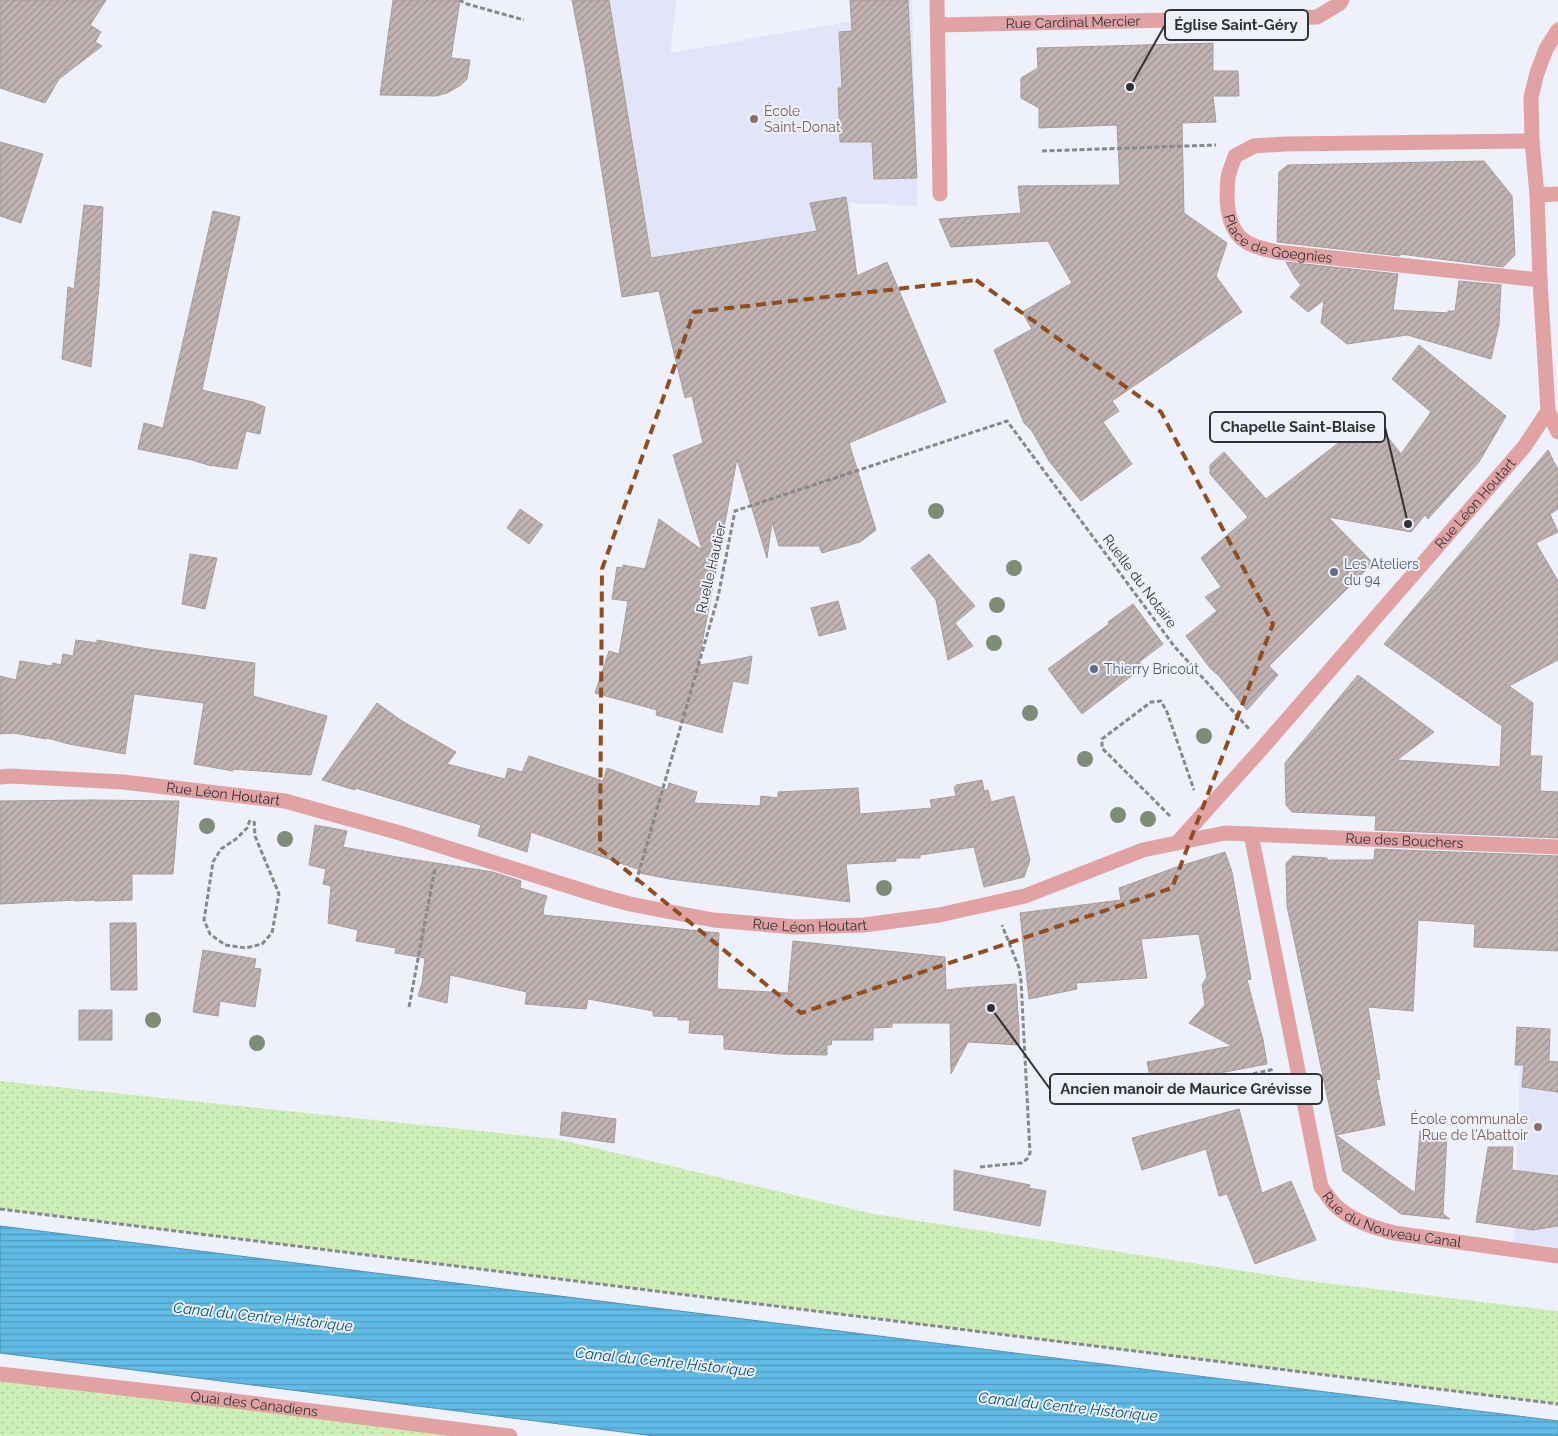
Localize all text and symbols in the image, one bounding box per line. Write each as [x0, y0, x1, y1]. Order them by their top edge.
callout: Église Saint-Géry [1165, 10, 1308, 40]
street label: Rue Cardinal Mercier [1005, 13, 1141, 32]
text: Église Saint-Géry [1174, 16, 1299, 34]
place label: École Saint-Donat [764, 102, 841, 135]
marker: École Saint-Donat [748, 113, 760, 125]
street label: Place de Goegnies [1221, 212, 1333, 266]
callout: Chapelle Saint-Blaise [1210, 412, 1385, 442]
text: Chapelle Saint-Blaise [1221, 418, 1376, 436]
street label: Rue Léon Houtart [1432, 455, 1519, 552]
street label: Ruelle Hautier [693, 521, 729, 615]
street label: Ruelle du Notaire [1100, 531, 1180, 631]
place label: Les Ateliers du 94 [1344, 556, 1419, 588]
marker: Les Ateliers du 94 [1328, 566, 1340, 578]
place label: Thierry Bricout [1104, 661, 1199, 677]
marker: Thierry Bricout [1088, 663, 1100, 675]
street label: Rue Léon Houtart [165, 779, 281, 808]
street label: Rue des Bouchers [1345, 830, 1464, 851]
street label: Rue Léon Houtart [752, 915, 868, 935]
callout: Ancien manoir de Maurice Grévisse [1050, 1074, 1322, 1104]
text: Ancien manoir de Maurice Grévisse [1060, 1080, 1312, 1098]
place label: École communale Rue de l'Abattoir [1410, 1110, 1528, 1143]
marker: École communale Rue de l'Abattoir [1532, 1121, 1544, 1133]
street label: Rue du Nouveau Canal [1319, 1188, 1462, 1250]
water label: Canal du Centre Historique [172, 1299, 354, 1335]
water label: Canal du Centre Historique [574, 1344, 756, 1380]
street label: Quai des Canadiens [190, 1388, 319, 1420]
water label: Canal du Centre Historique [977, 1389, 1159, 1425]

